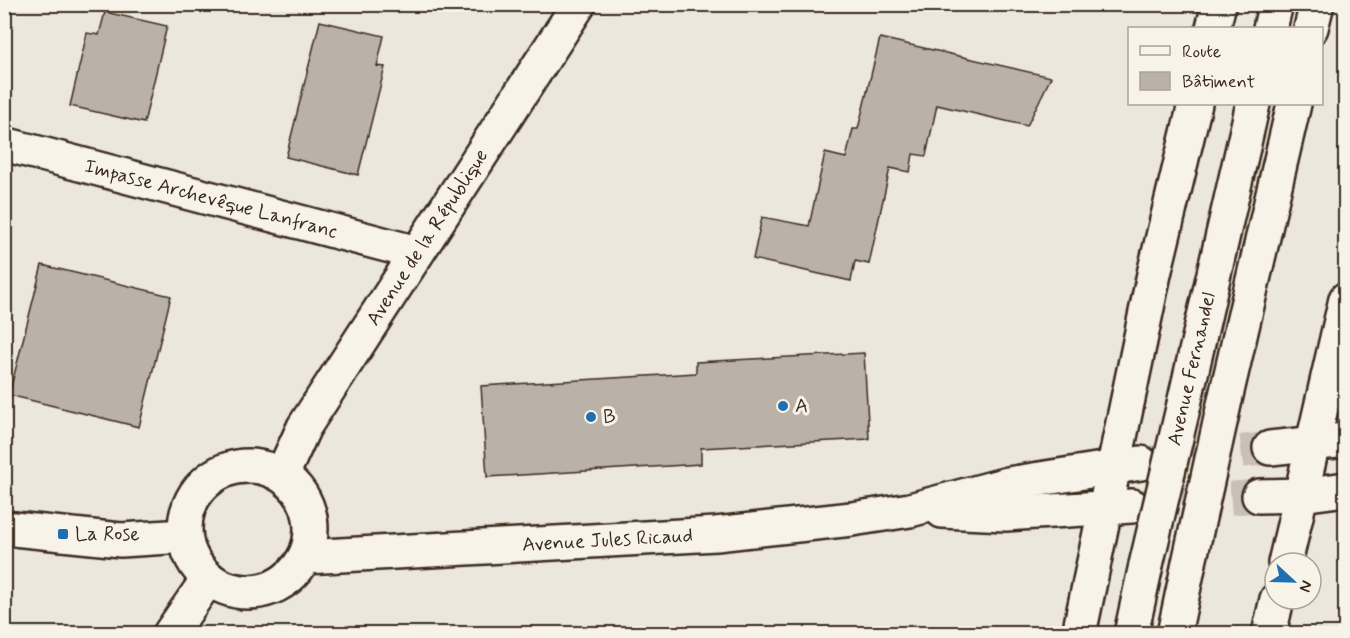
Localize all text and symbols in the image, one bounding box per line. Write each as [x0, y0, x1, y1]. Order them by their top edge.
legend [1128, 27, 1323, 105]
text: Route [1182, 40, 1221, 64]
text: Bâtiment [1182, 70, 1255, 94]
street label: Avenue de la République [360, 144, 495, 331]
street label: Impasse Archevêque Lanfranc [82, 152, 340, 245]
street label: Avenue Fernandel [1161, 290, 1223, 448]
place label: A [795, 393, 808, 420]
marker: A [776, 399, 790, 413]
place label: B [603, 404, 616, 431]
marker: B [584, 410, 598, 424]
place label: La Rose [75, 521, 140, 548]
street label: Avenue Jules Ricaud [521, 522, 694, 558]
marker: La Rose [56, 527, 70, 541]
north arrow [1263, 551, 1323, 611]
text: N [1294, 577, 1317, 595]

